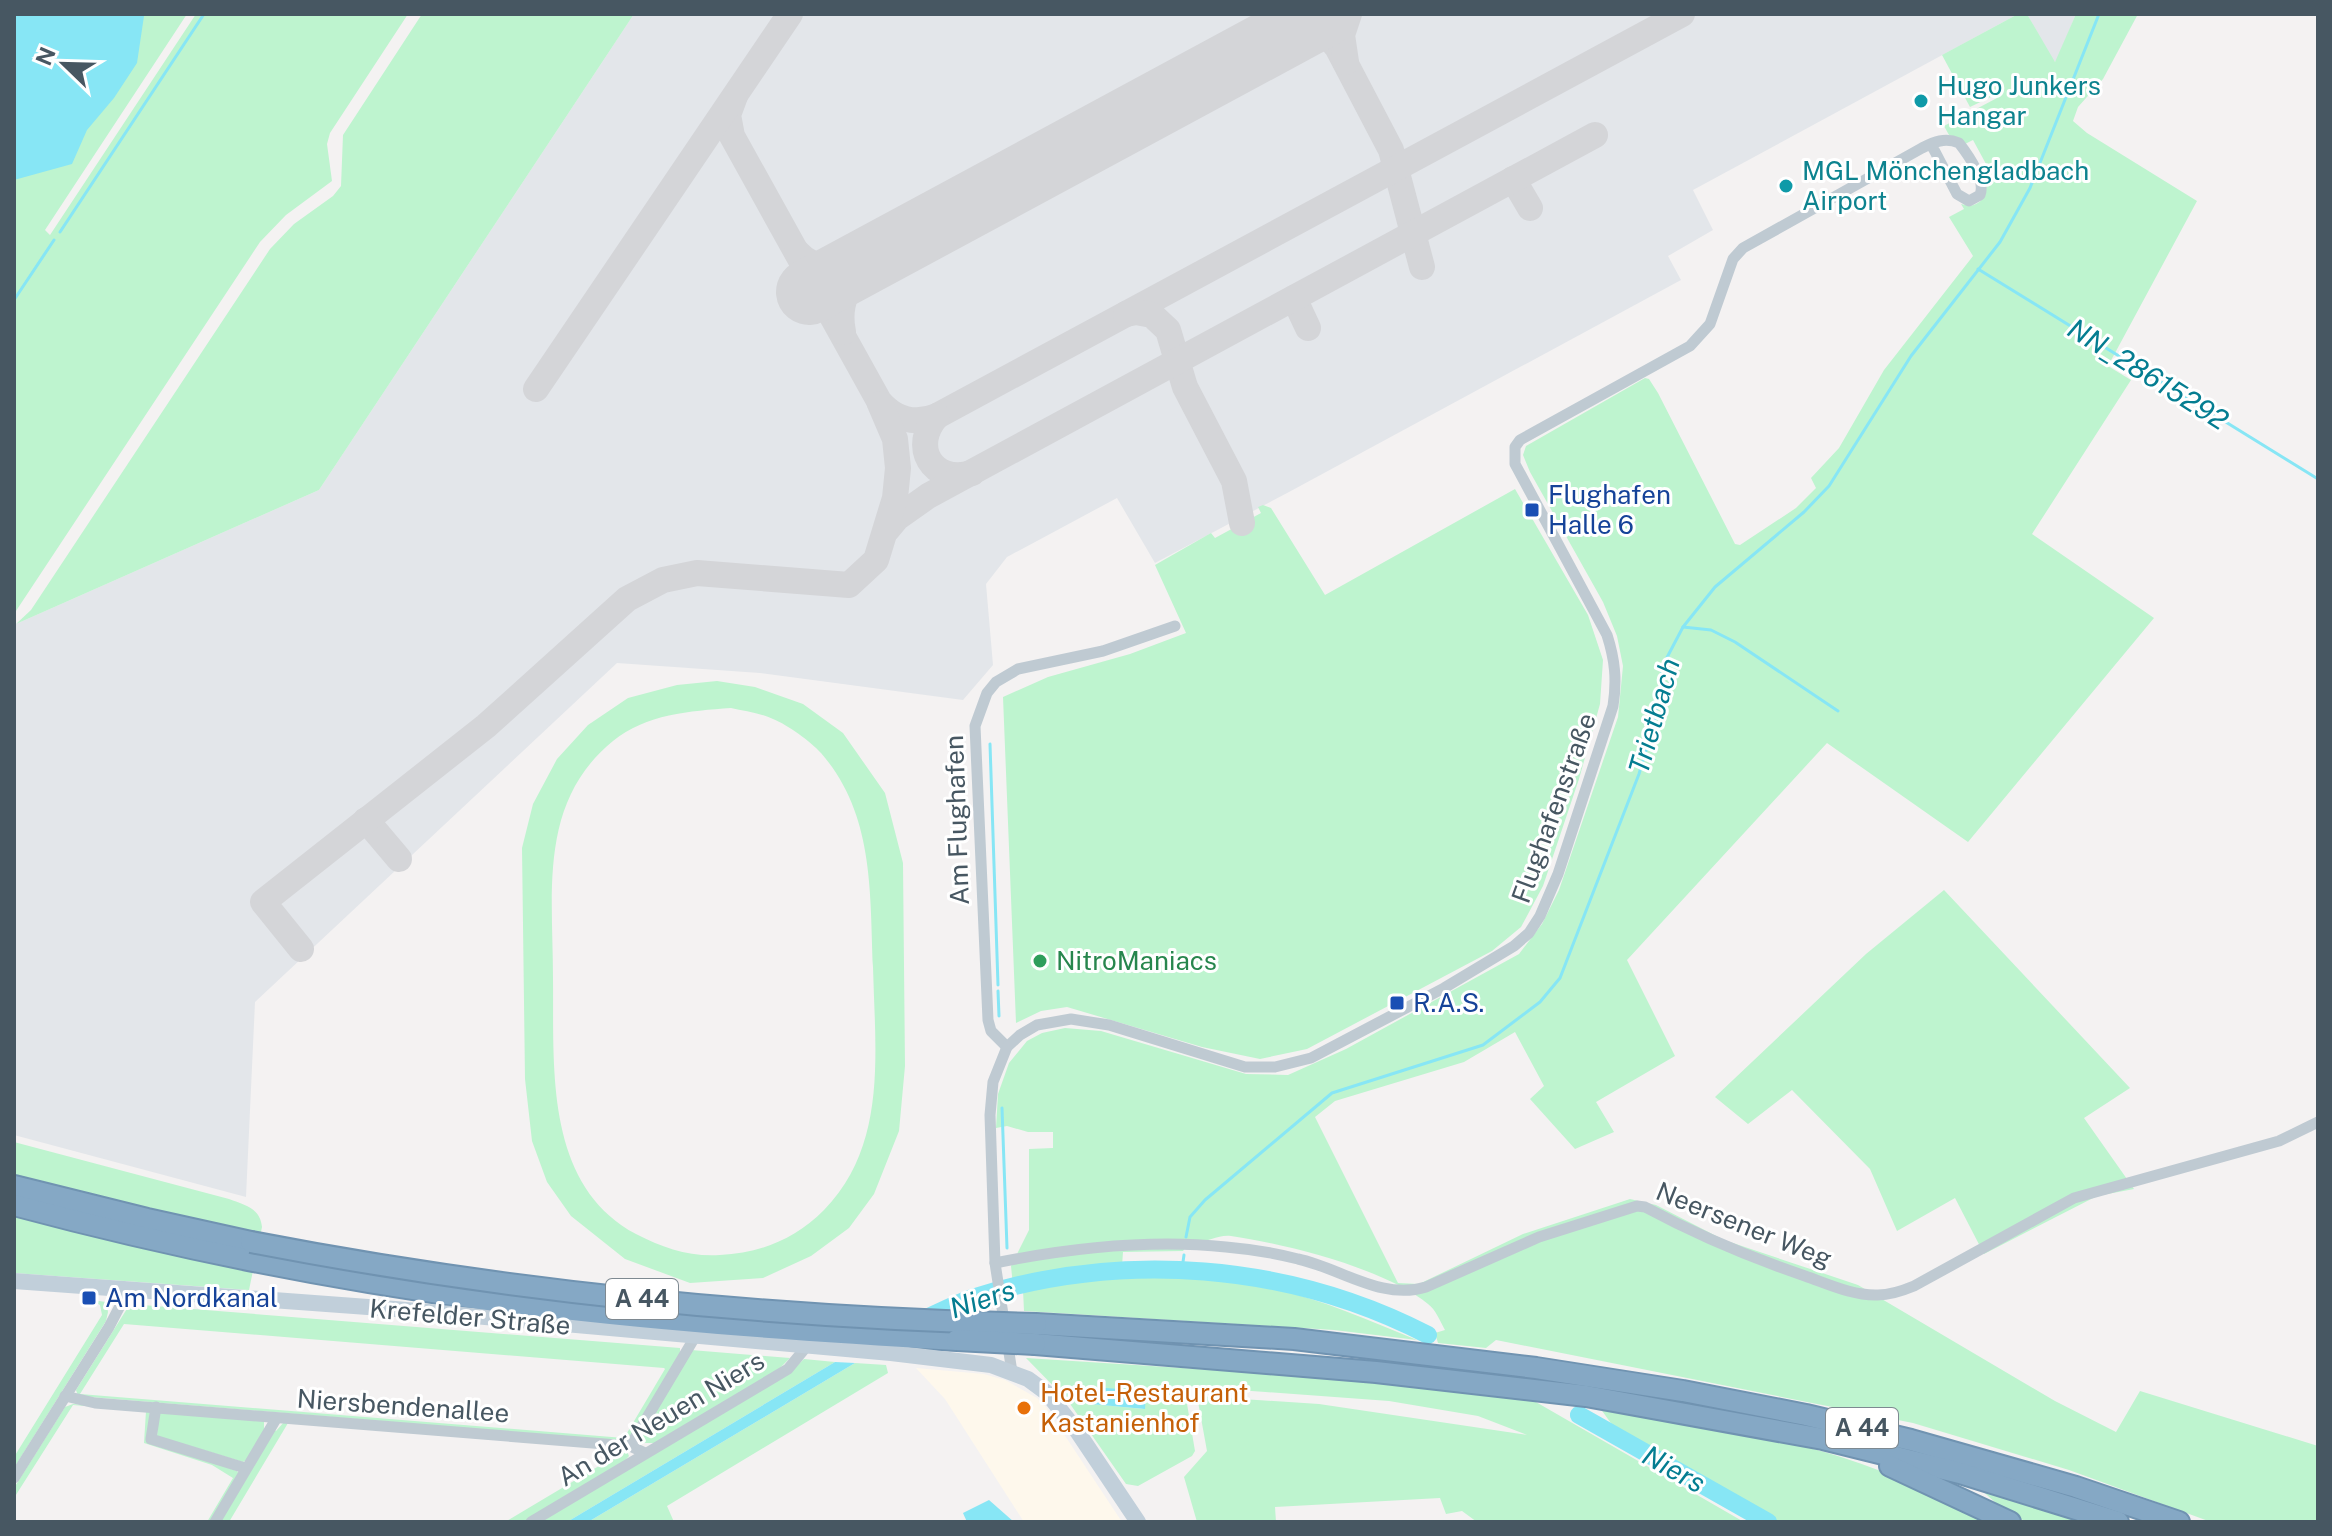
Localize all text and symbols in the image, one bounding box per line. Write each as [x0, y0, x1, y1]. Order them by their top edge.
north arrow [24, 24, 104, 104]
text: N [30, 43, 61, 69]
place label: Hugo Junkers Hangar [1937, 70, 2101, 131]
marker: Hugo Junkers Hangar [1912, 92, 1930, 110]
place label: MGL Mönchengladbach Airport [1802, 155, 2089, 216]
marker: MGL Mönchengladbach Airport [1777, 177, 1795, 195]
water label: NN_28615292 [2062, 311, 2235, 436]
place label: Flughafen Halle 6 [1548, 479, 1671, 540]
marker: Flughafen Halle 6 [1523, 501, 1541, 519]
water label: Trietbach [1621, 654, 1686, 778]
street label: Flughafenstraße [1505, 709, 1602, 907]
street label: Am Flughafen [938, 734, 975, 906]
place label: NitroManiacs [1056, 945, 1217, 976]
marker: NitroManiacs [1031, 952, 1049, 970]
place label: R.A.S. [1413, 987, 1484, 1018]
marker: R.A.S. [1388, 994, 1406, 1012]
street label: Neersener Weg [1652, 1175, 1837, 1274]
water label: Niers [945, 1273, 1019, 1325]
road number: A 44 [606, 1279, 678, 1319]
place label: Am Nordkanal [105, 1282, 278, 1313]
marker: Am Nordkanal [80, 1289, 98, 1307]
street label: Krefelder Straße [368, 1292, 572, 1341]
street label: An der Neuen Niers [552, 1345, 770, 1492]
place label: Hotel-Restaurant Kastanienhof [1040, 1377, 1249, 1438]
street label: Niersbendenallee [296, 1383, 510, 1428]
marker: Hotel-Restaurant Kastanienhof [1015, 1399, 1033, 1417]
road number: A 44 [1826, 1408, 1898, 1448]
water label: Niers [1637, 1438, 1711, 1499]

